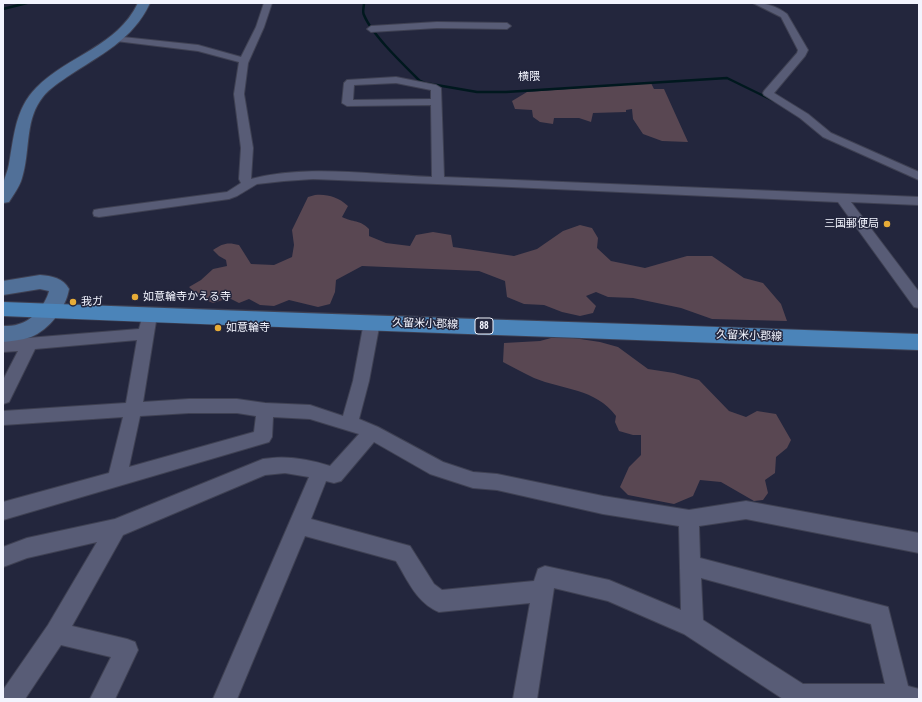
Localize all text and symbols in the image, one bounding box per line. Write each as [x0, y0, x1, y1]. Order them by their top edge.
district label: 横隈 [518, 70, 540, 84]
place label: 三国郵便局 [824, 217, 879, 231]
marker: 三国郵便局 [882, 219, 892, 229]
place label: 如意輪寺かえる寺 [143, 290, 231, 304]
marker: 如意輪寺かえる寺 [130, 292, 140, 302]
place label: 我ガ [81, 295, 103, 309]
marker: 我ガ [68, 297, 78, 307]
street label: 久留米小郡線 [392, 316, 458, 332]
road number: 88 [475, 318, 493, 334]
place label: 如意輪寺 [226, 321, 270, 335]
marker: 如意輪寺 [213, 323, 223, 333]
street label: 久留米小郡線 [716, 328, 782, 344]

